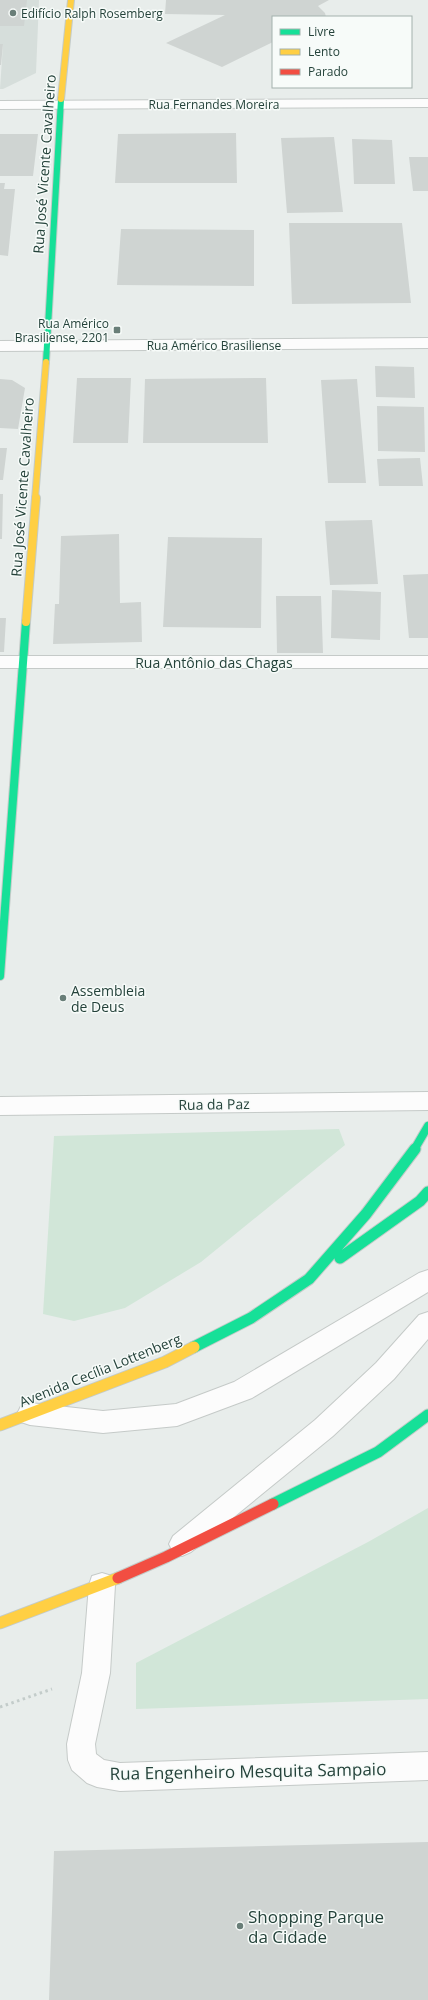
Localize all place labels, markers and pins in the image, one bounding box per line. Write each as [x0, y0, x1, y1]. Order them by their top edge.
place label: Edifício Ralph Rosemberg [21, 5, 163, 22]
marker: Edifício Ralph Rosemberg [8, 8, 18, 18]
place label: Rua Américo Brasiliense, 2201 [15, 315, 109, 346]
marker: Rua Américo Brasiliense, 2201 [112, 325, 122, 335]
place label: Assembleia de Deus [71, 981, 145, 1016]
marker: Assembleia de Deus [58, 993, 68, 1003]
place label: Shopping Parque da Cidade [248, 1905, 384, 1948]
marker: Shopping Parque da Cidade [235, 1921, 245, 1931]

